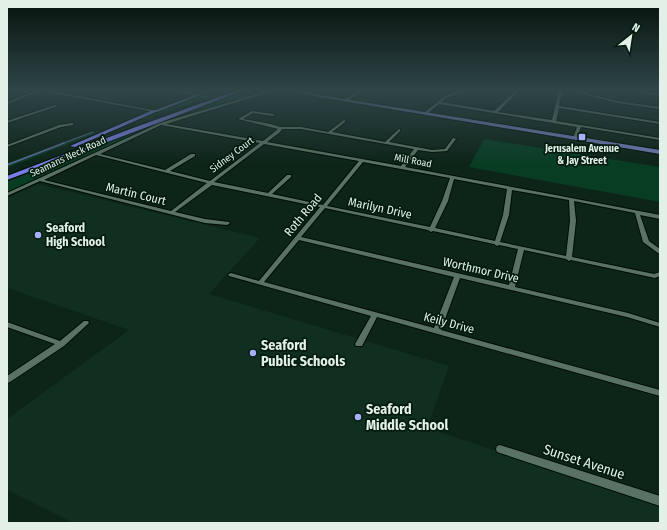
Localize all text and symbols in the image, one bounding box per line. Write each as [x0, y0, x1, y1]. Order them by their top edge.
north arrow [611, 16, 651, 56]
text: N [630, 20, 642, 35]
marker: Jerusalem Avenue & Jay Street [577, 132, 587, 142]
street label: Seamans Neck Road [28, 134, 108, 180]
street label: Sidney Court [208, 134, 257, 175]
place label: Jerusalem Avenue & Jay Street [544, 143, 619, 167]
street label: Mill Road [393, 151, 433, 171]
street label: Martin Court [105, 180, 167, 208]
street label: Roth Road [281, 191, 325, 239]
street label: Marilyn Drive [347, 194, 413, 222]
place label: Seaford High School [46, 221, 106, 249]
marker: Seaford High School [33, 230, 43, 240]
street label: Worthmor Drive [442, 254, 520, 286]
street label: Keily Drive [422, 310, 476, 336]
place label: Seaford Public Schools [261, 337, 345, 370]
marker: Seaford Public Schools [248, 348, 258, 358]
place label: Seaford Middle School [366, 401, 448, 434]
marker: Seaford Middle School [353, 412, 363, 422]
street label: Sunset Avenue [541, 441, 627, 483]

